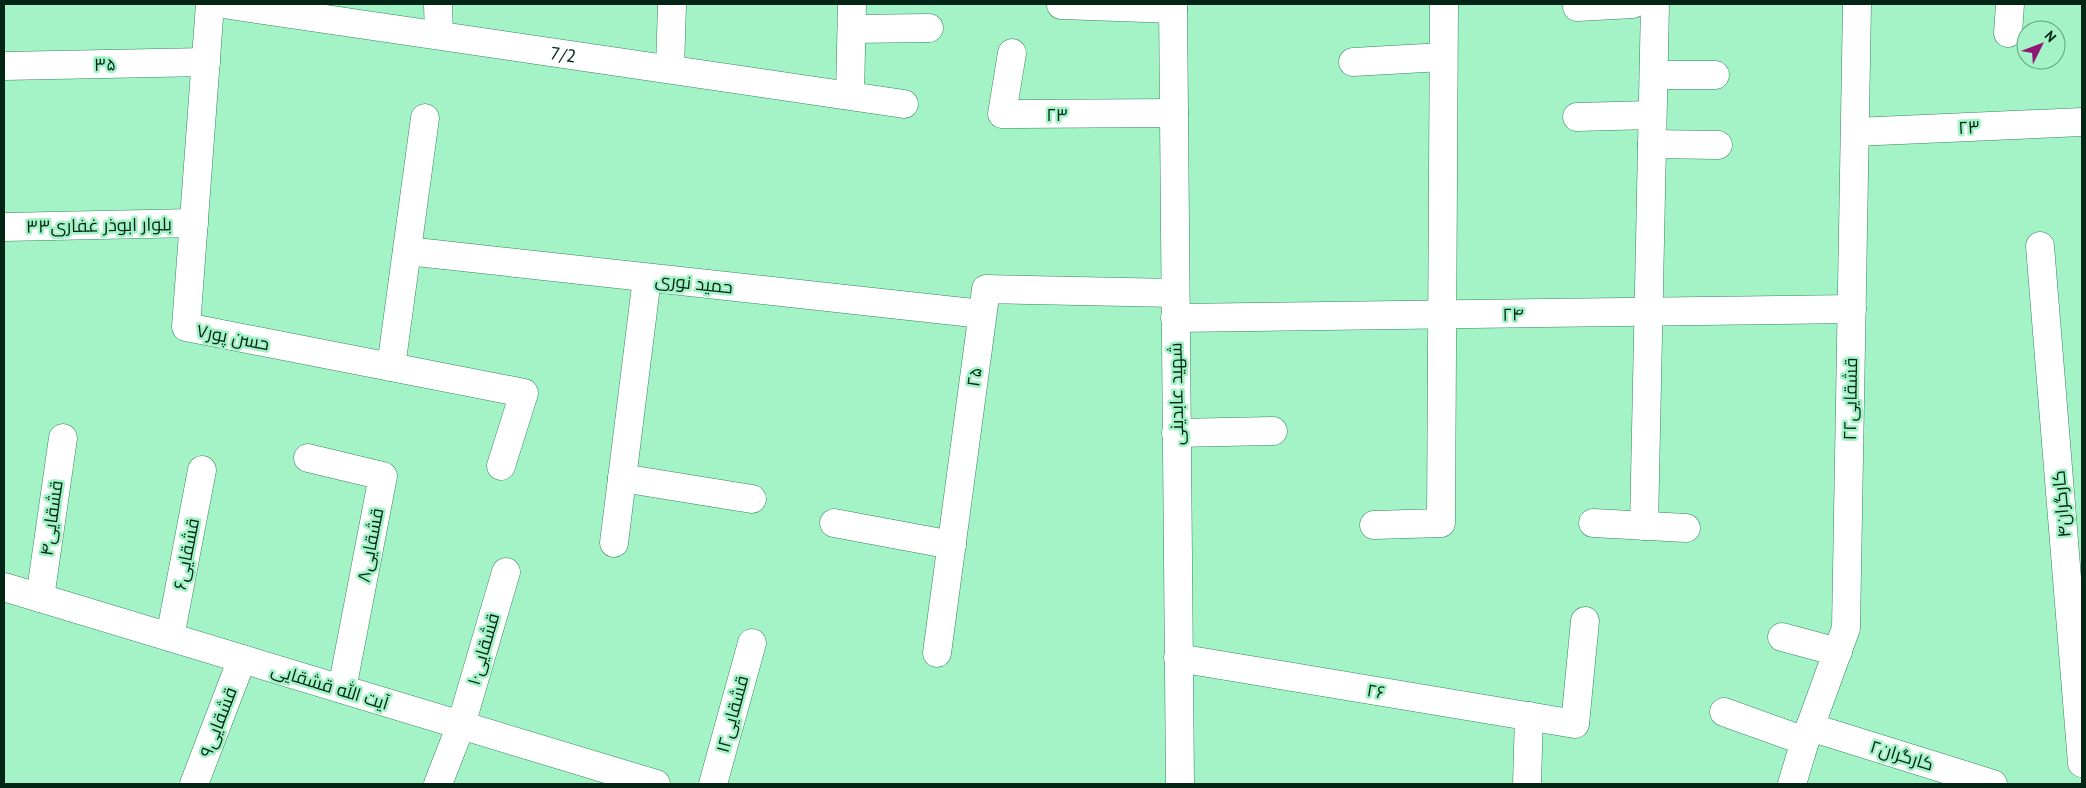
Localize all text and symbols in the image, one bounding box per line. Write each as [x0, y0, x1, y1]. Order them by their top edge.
north arrow [2016, 20, 2066, 70]
text: N [2041, 27, 2060, 46]
street label: 7/2 [549, 41, 578, 67]
street label: ۳۵ [94, 52, 116, 76]
street label: ۲۳ [1046, 103, 1068, 126]
street label: ۲۳ [1958, 115, 1980, 139]
street label: بلوار ابوذر غفاری۳۳ [26, 212, 172, 238]
street label: حمید نوری [654, 267, 734, 299]
street label: ۲۴ [1502, 302, 1524, 326]
street label: حسن پور۷ [194, 319, 271, 356]
street label: شهید عابدینی [1164, 342, 1188, 446]
street label: ۲۲قشقایی [1838, 357, 1862, 441]
street label: ۲۵ [961, 366, 987, 388]
street label: کارگران۴ [2047, 469, 2075, 539]
street label: ۴قشقایی [34, 479, 68, 557]
street label: ۸قشقایی [352, 506, 388, 584]
street label: ۶قشقایی [168, 516, 204, 592]
street label: ۱۰قشقایی [462, 610, 504, 688]
street label: آیت الله قشقایی [268, 657, 392, 715]
street label: قشقایی۱۲ [711, 673, 753, 755]
street label: ۲۶ [1365, 678, 1387, 704]
street label: ۹قشقایی [194, 684, 242, 760]
street label: کارگران۲ [1867, 734, 1937, 776]

